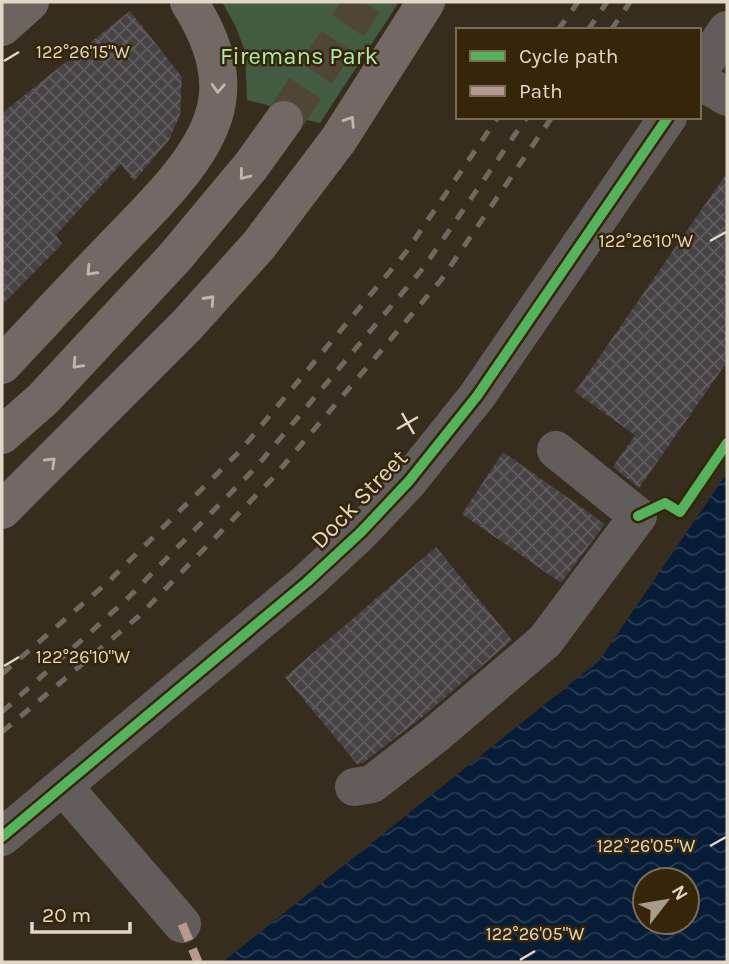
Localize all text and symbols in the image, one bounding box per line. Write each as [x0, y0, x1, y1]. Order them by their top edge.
legend [456, 28, 701, 119]
text: 122°26'15"W [36, 41, 130, 63]
park label: Firemans Park [220, 42, 378, 70]
text: Cycle path [519, 44, 619, 68]
text: Path [519, 79, 563, 103]
one-way arrow [210, 83, 225, 94]
one-way arrow [342, 116, 355, 129]
one-way arrow [240, 168, 253, 180]
text: 122°26'10"W [599, 230, 693, 252]
one-way arrow [86, 262, 99, 275]
one-way arrow [202, 295, 214, 308]
one-way arrow [73, 355, 86, 368]
street label: Dock Street [305, 444, 413, 554]
one-way arrow [42, 458, 55, 471]
text: 122°26'10"W [36, 646, 130, 668]
text: 122°26'05"W [597, 835, 695, 857]
north arrow [631, 866, 701, 936]
text: N [667, 881, 693, 904]
scale bar [32, 890, 130, 934]
text: 20 m [42, 903, 91, 927]
text: 122°26'05"W [486, 923, 584, 945]

